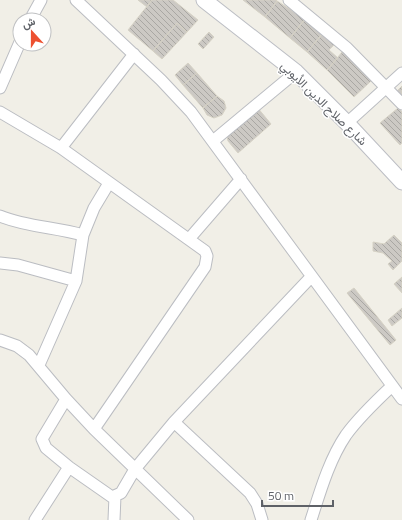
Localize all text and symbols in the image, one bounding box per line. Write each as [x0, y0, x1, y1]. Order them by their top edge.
north arrow [12, 12, 52, 52]
text: ش [19, 13, 37, 33]
street label: شارع صلاح الدين الأيوبي [276, 56, 372, 150]
scale bar [262, 482, 333, 508]
text: 50 m [268, 486, 294, 505]

